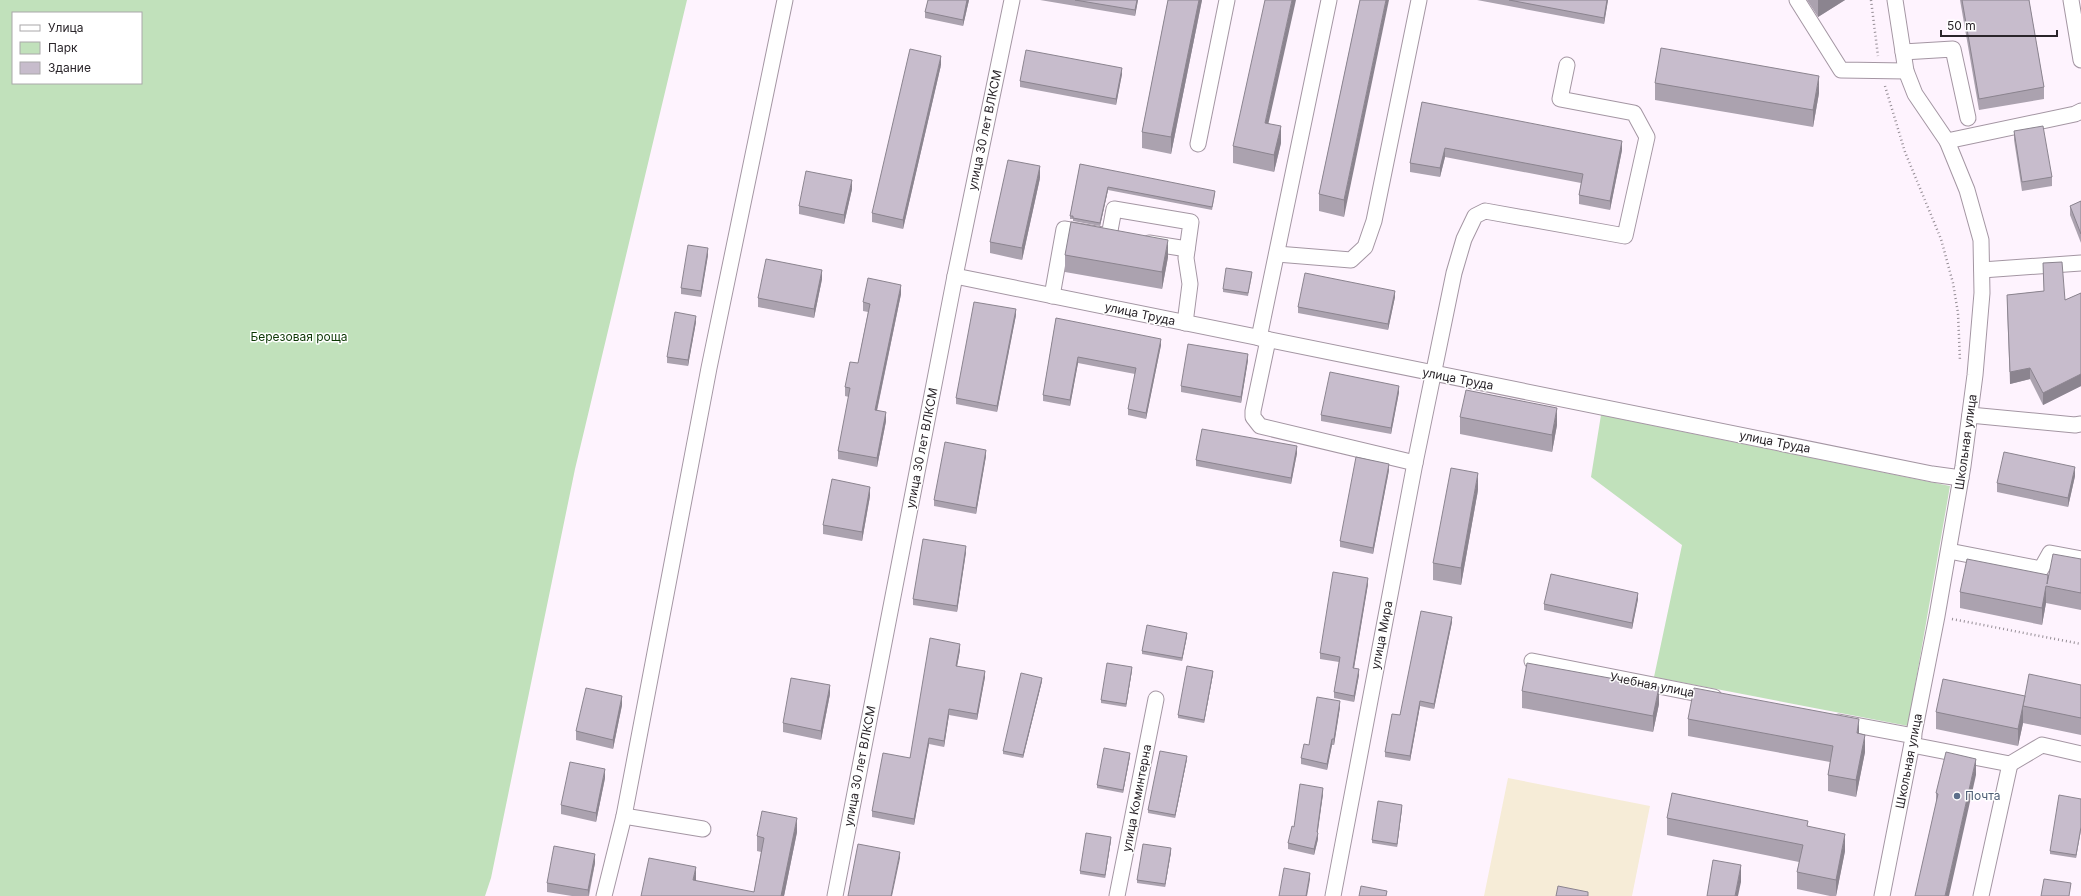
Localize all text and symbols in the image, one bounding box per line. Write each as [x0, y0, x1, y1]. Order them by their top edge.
legend [12, 12, 142, 84]
scale bar [1941, 12, 2057, 38]
text: 50 m [1947, 18, 1976, 33]
text: Улица [48, 20, 83, 35]
text: Парк [48, 40, 78, 55]
text: Здание [48, 60, 91, 75]
street label: улица 30 лет ВЛКСМ [964, 68, 1005, 192]
street label: улица Труда [1103, 299, 1177, 328]
park label: Березовая роща [250, 329, 348, 344]
street label: улица Труда [1421, 364, 1495, 393]
street label: улица 30 лет ВЛКСМ [902, 386, 941, 510]
street label: Школьная улица [1951, 393, 1980, 491]
street label: улица Труда [1738, 427, 1812, 456]
street label: улица Мира [1368, 599, 1396, 671]
street label: Учебная улица [1609, 669, 1696, 700]
street label: улица 30 лет ВЛКСМ [840, 704, 879, 828]
street label: Школьная улица [1892, 712, 1925, 810]
street label: улица Коминтерна [1119, 743, 1154, 853]
place label: Почта [1965, 788, 2001, 803]
marker: Почта [1952, 791, 1962, 801]

